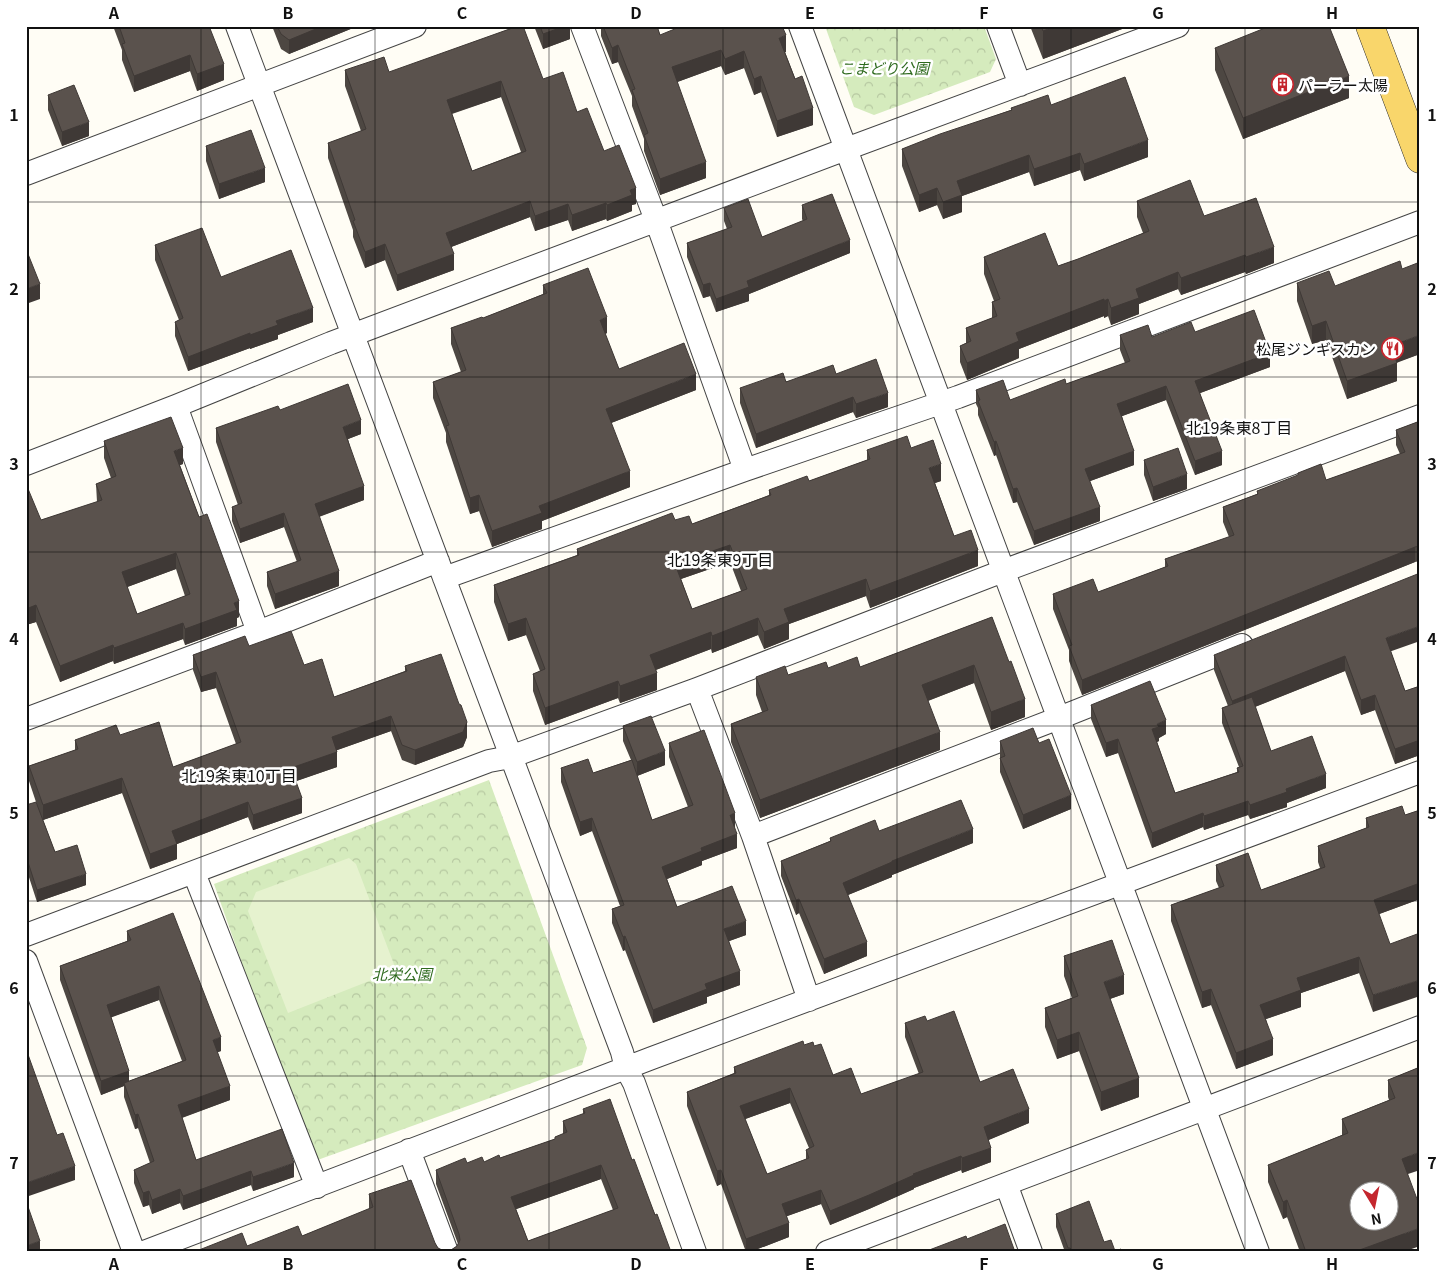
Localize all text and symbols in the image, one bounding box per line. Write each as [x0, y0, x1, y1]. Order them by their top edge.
text: A [108, 0, 120, 24]
text: B [283, 0, 294, 24]
text: C [457, 0, 468, 24]
text: D [630, 0, 642, 24]
text: E [805, 0, 815, 24]
text: F [979, 0, 989, 24]
text: G [1152, 0, 1164, 24]
text: H [1326, 0, 1338, 24]
park label: こまどり公園 [839, 57, 931, 78]
building icon: パーラー太陽 [1270, 72, 1294, 96]
place label: パーラー太陽 [1298, 74, 1388, 95]
text: 1 [9, 102, 19, 126]
text: 1 [1427, 102, 1437, 126]
text: 2 [9, 276, 19, 300]
text: 2 [1427, 276, 1437, 300]
restaurant icon: 松尾ジンギスカン [1380, 336, 1404, 360]
place label: 松尾ジンギスカン [1256, 338, 1376, 359]
district label: 北19条東8丁目 [1186, 415, 1292, 439]
text: 3 [9, 451, 19, 475]
text: 3 [1427, 451, 1437, 475]
district label: 北19条東9丁目 [667, 547, 773, 571]
text: 4 [9, 626, 19, 650]
text: 4 [1427, 626, 1437, 650]
district label: 北19条東10丁目 [181, 763, 297, 787]
text: 5 [9, 800, 19, 824]
text: 5 [1427, 800, 1437, 824]
park label: 北栄公園 [372, 963, 434, 984]
text: 6 [9, 975, 19, 999]
text: 6 [1427, 975, 1437, 999]
text: 7 [9, 1150, 19, 1174]
text: 7 [1427, 1150, 1437, 1174]
north arrow [1348, 1180, 1398, 1230]
text: N [1370, 1209, 1383, 1231]
text: A [108, 1251, 120, 1275]
text: B [283, 1251, 294, 1275]
text: C [457, 1251, 468, 1275]
text: D [630, 1251, 642, 1275]
text: E [805, 1251, 815, 1275]
text: F [979, 1251, 989, 1275]
text: G [1152, 1251, 1164, 1275]
text: H [1326, 1251, 1338, 1275]

